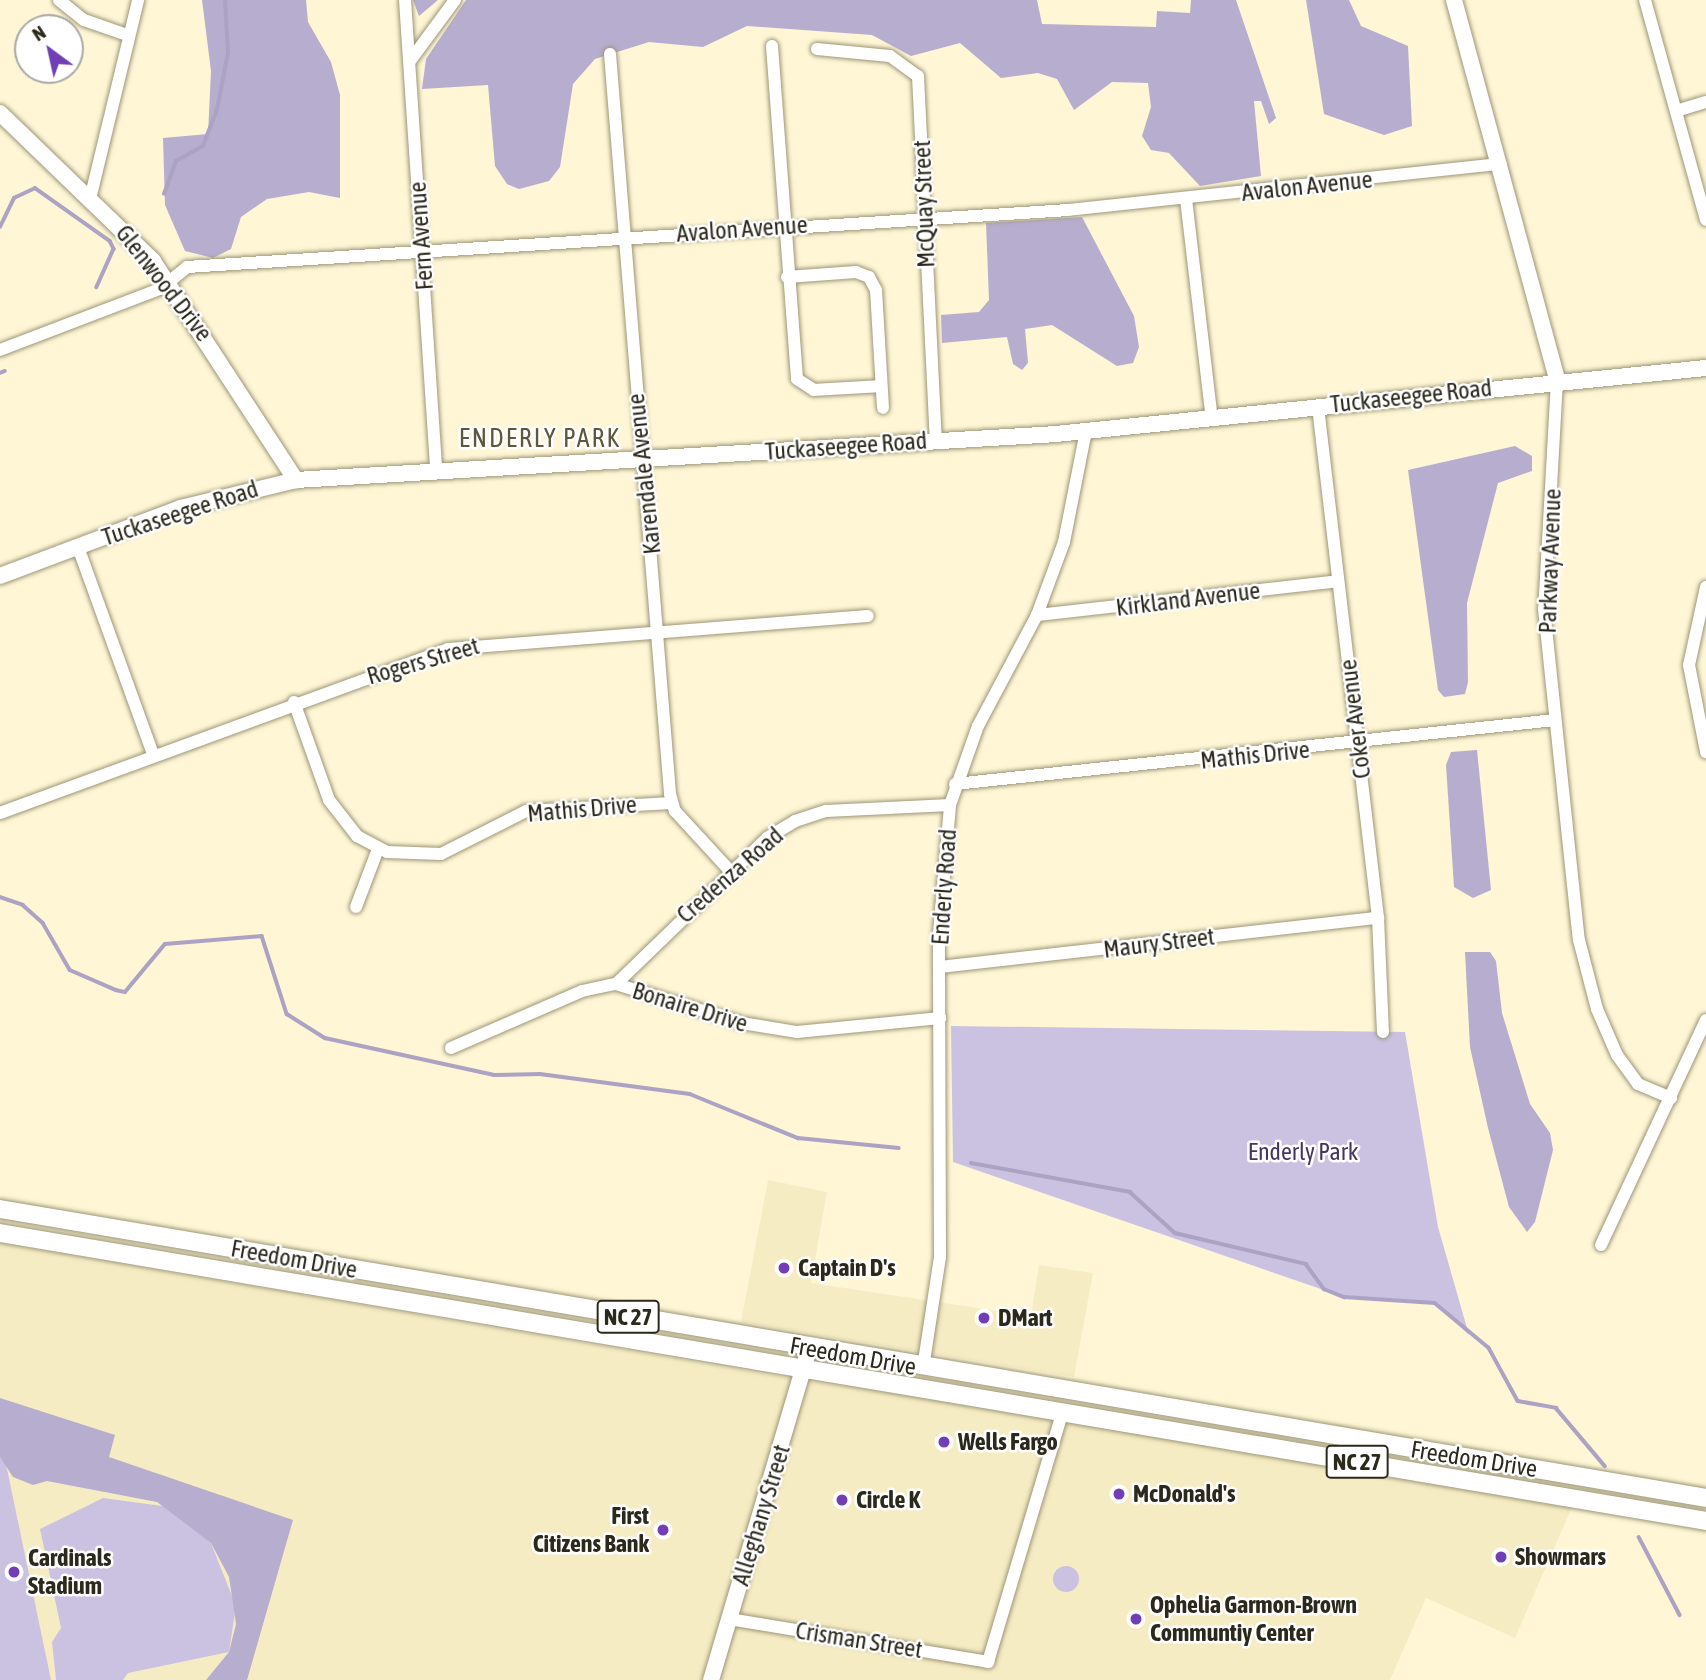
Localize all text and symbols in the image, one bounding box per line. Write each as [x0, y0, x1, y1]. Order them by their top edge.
north arrow [14, 14, 84, 84]
text: N [28, 21, 49, 45]
street label: McQuay Street [907, 140, 941, 268]
street label: Avalon Avenue [1240, 165, 1374, 207]
street label: Fern Avenue [403, 181, 439, 291]
street label: Avalon Avenue [675, 210, 809, 248]
street label: Glenwood Drive [110, 219, 218, 347]
street label: Tuckaseegee Road [1329, 373, 1493, 419]
street label: Karendale Avenue [621, 392, 667, 556]
district label: ENDERLY PARK [460, 423, 620, 455]
street label: Tuckaseegee Road [764, 426, 928, 466]
street label: Tuckaseegee Road [98, 474, 262, 552]
street label: Parkway Avenue [1533, 488, 1567, 634]
street label: Kirkland Avenue [1114, 576, 1262, 622]
street label: Rogers Street [364, 631, 482, 691]
street label: Coker Avenue [1333, 658, 1377, 780]
street label: Mathis Drive [1199, 735, 1311, 775]
street label: Mathis Drive [526, 790, 638, 828]
street label: Credenza Road [671, 821, 789, 929]
street label: Enderly Road [926, 828, 962, 946]
street label: Maury Street [1102, 922, 1216, 964]
street label: Bonaire Drive [629, 976, 751, 1038]
park label: Enderly Park [1248, 1138, 1358, 1166]
street label: Freedom Drive [229, 1234, 359, 1284]
place label: Captain D's [798, 1254, 896, 1282]
marker: Captain D's [776, 1260, 792, 1276]
road number: NC 27 [596, 1298, 660, 1336]
place label: DMart [998, 1304, 1052, 1332]
marker: DMart [976, 1310, 992, 1326]
street label: Freedom Drive [788, 1331, 918, 1381]
place label: Wells Fargo [958, 1428, 1058, 1456]
marker: Wells Fargo [936, 1434, 952, 1450]
street label: Freedom Drive [1409, 1435, 1539, 1483]
street label: Alleghany Street [726, 1441, 796, 1589]
road number: NC 27 [1326, 1442, 1388, 1482]
place label: McDonald's [1133, 1480, 1235, 1508]
place label: Circle K [856, 1486, 920, 1514]
marker: McDonald's [1111, 1486, 1127, 1502]
marker: Circle K [834, 1492, 850, 1508]
place label: First Citizens Bank [533, 1502, 649, 1558]
marker: First Citizens Bank [655, 1522, 671, 1538]
place label: Showmars [1515, 1543, 1606, 1571]
place label: Cardinals Stadium [28, 1544, 112, 1600]
marker: Showmars [1493, 1549, 1509, 1565]
marker: Cardinals Stadium [6, 1564, 22, 1580]
place label: Ophelia Garmon-Brown Communtiy Center [1150, 1591, 1357, 1647]
marker: Ophelia Garmon-Brown Communtiy Center [1128, 1611, 1144, 1627]
street label: Crisman Street [794, 1616, 924, 1664]

